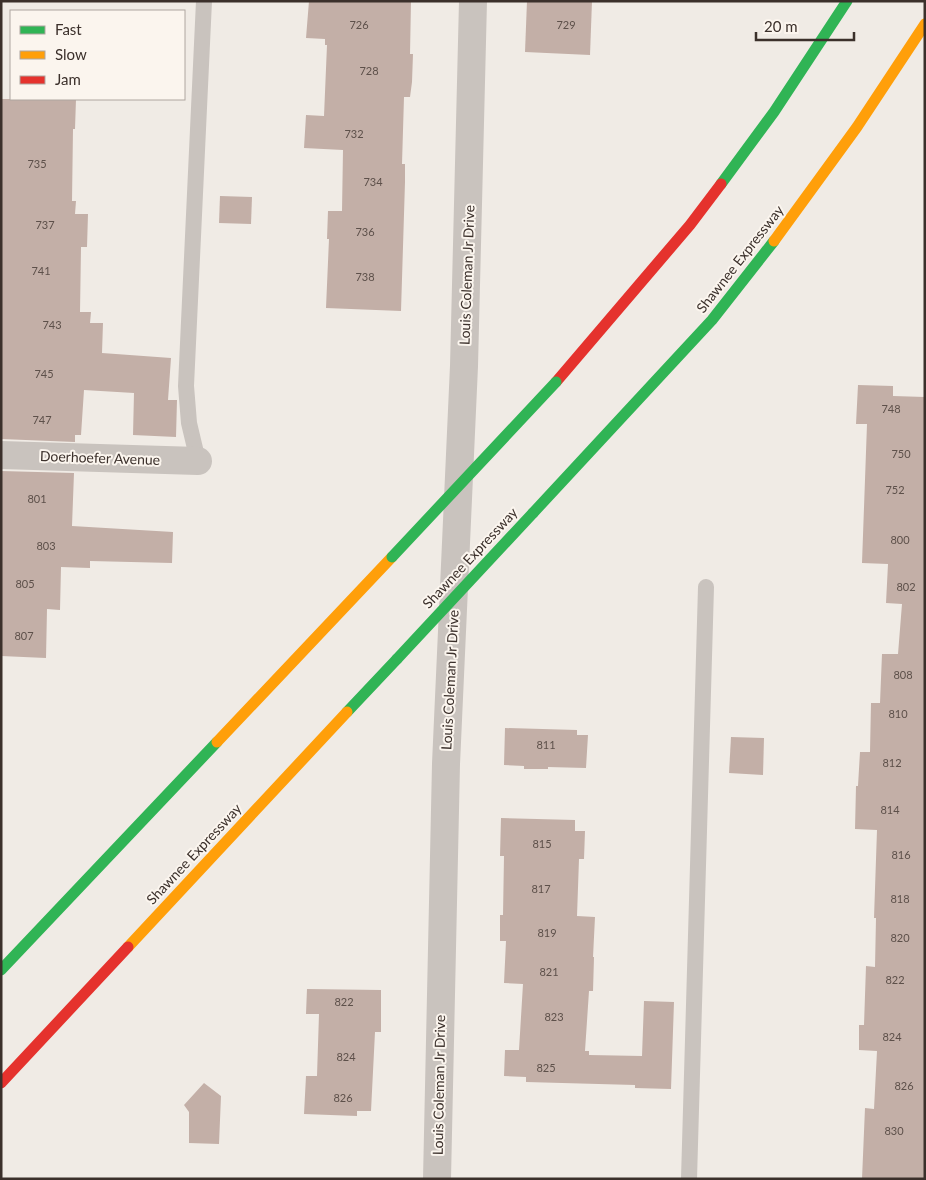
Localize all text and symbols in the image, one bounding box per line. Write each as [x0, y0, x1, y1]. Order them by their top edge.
legend [10, 10, 185, 100]
scale bar [756, 10, 854, 42]
text: 20 m [764, 17, 798, 35]
house number: 726 [349, 18, 369, 31]
house number: 729 [556, 18, 576, 31]
text: Fast [55, 20, 82, 38]
text: Slow [55, 45, 87, 63]
house number: 728 [359, 64, 379, 77]
text: Jam [55, 70, 81, 88]
house number: 732 [344, 127, 364, 140]
house number: 735 [27, 157, 47, 170]
house number: 734 [363, 175, 383, 188]
street label: Shawnee Expressway [692, 201, 787, 316]
street label: Louis Coleman Jr Drive [456, 205, 477, 345]
house number: 737 [35, 218, 55, 231]
house number: 736 [355, 225, 375, 238]
house number: 741 [31, 264, 51, 277]
house number: 738 [355, 270, 375, 283]
house number: 743 [42, 318, 62, 331]
house number: 745 [34, 367, 54, 380]
house number: 748 [881, 402, 901, 415]
house number: 747 [32, 413, 52, 426]
street label: Doerhoefer Avenue [40, 447, 160, 468]
house number: 750 [891, 447, 911, 460]
house number: 752 [885, 483, 905, 496]
house number: 801 [27, 492, 47, 505]
street label: Shawnee Expressway [419, 503, 521, 612]
house number: 800 [890, 533, 910, 546]
house number: 803 [36, 539, 56, 552]
house number: 805 [15, 577, 35, 590]
house number: 802 [896, 580, 916, 593]
street label: Louis Coleman Jr Drive [437, 609, 462, 750]
house number: 807 [14, 629, 34, 642]
house number: 808 [893, 668, 913, 681]
house number: 810 [888, 707, 908, 720]
house number: 811 [536, 738, 556, 751]
house number: 812 [882, 756, 902, 769]
street label: Shawnee Expressway [143, 799, 245, 908]
house number: 814 [880, 803, 900, 816]
house number: 815 [532, 837, 552, 850]
house number: 816 [891, 848, 911, 861]
house number: 817 [531, 882, 551, 895]
house number: 818 [890, 892, 910, 905]
house number: 819 [537, 926, 557, 939]
house number: 820 [890, 931, 910, 944]
house number: 821 [539, 965, 559, 978]
house number: 822 [885, 973, 905, 986]
house number: 822 [334, 995, 354, 1008]
house number: 823 [544, 1010, 564, 1023]
street label: Louis Coleman Jr Drive [429, 1015, 448, 1155]
house number: 824 [882, 1030, 902, 1043]
house number: 824 [336, 1050, 356, 1063]
house number: 825 [536, 1061, 556, 1074]
house number: 826 [894, 1079, 914, 1092]
house number: 826 [333, 1091, 353, 1104]
house number: 830 [884, 1124, 904, 1137]

